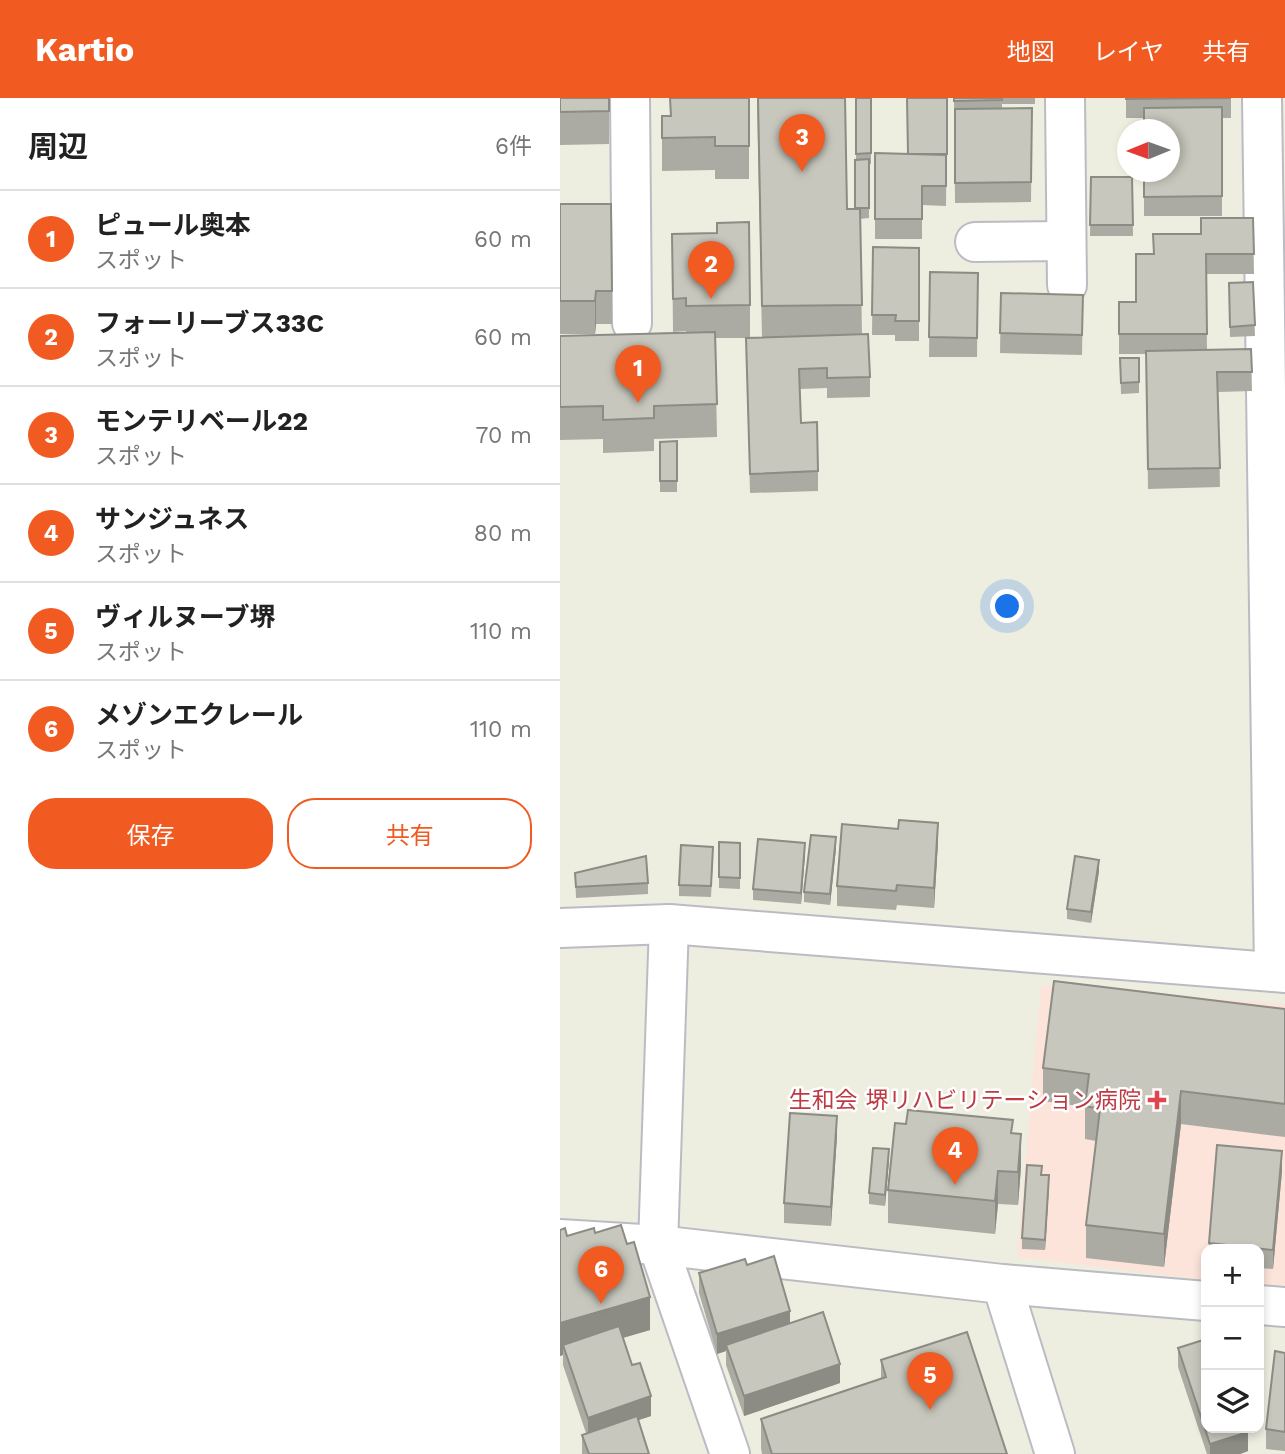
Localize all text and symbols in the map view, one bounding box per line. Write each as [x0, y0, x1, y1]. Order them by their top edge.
text: Kartio [35, 30, 134, 69]
text: 地図 [1007, 38, 1055, 66]
text: レイヤ [1093, 38, 1164, 66]
text: 共有 [1202, 38, 1250, 66]
pin: 3 [779, 114, 825, 172]
north arrow [1117, 119, 1180, 182]
text: 周辺 [28, 129, 88, 164]
text: 6件 [495, 133, 532, 160]
text: ピュール奥本 [95, 210, 251, 240]
text: 1 [46, 226, 56, 253]
text: 60 m [474, 226, 532, 253]
pin: 2 [688, 241, 734, 299]
text: スポット [95, 247, 187, 274]
text: フォーリーブス33C [95, 308, 324, 338]
text: 2 [44, 324, 58, 351]
text: 60 m [474, 324, 532, 351]
text: スポット [95, 345, 187, 372]
pin: 1 [615, 345, 661, 403]
text: モンテリベール22 [95, 406, 308, 436]
text: 3 [44, 422, 58, 449]
text: 70 m [475, 422, 532, 449]
text: スポット [95, 443, 187, 470]
text: サンジュネス [95, 504, 249, 534]
text: 4 [44, 520, 58, 547]
text: 80 m [474, 520, 532, 547]
text: スポット [95, 541, 187, 568]
your location [990, 589, 1024, 623]
text: ヴィルヌーブ堺 [95, 602, 275, 632]
text: 5 [44, 618, 58, 645]
text: 110 m [470, 618, 532, 645]
text: スポット [95, 639, 187, 666]
text: メゾンエクレール [95, 700, 303, 730]
text: 6 [44, 716, 58, 743]
text: 110 m [470, 716, 532, 743]
text: スポット [95, 737, 187, 764]
button: 保存 [28, 798, 273, 869]
button: 共有 [287, 798, 532, 869]
place label: 生和会 堺リハビリテーション病院 [789, 1087, 1141, 1114]
marker: 生和会 堺リハビリテーション病院 [1147, 1090, 1167, 1110]
pin: 4 [932, 1127, 978, 1185]
map controls [1201, 1244, 1264, 1433]
button: + [1201, 1244, 1264, 1307]
pin: 6 [578, 1246, 624, 1304]
button: − [1201, 1307, 1264, 1370]
pin: 5 [907, 1352, 953, 1410]
button: layers [1201, 1370, 1264, 1433]

